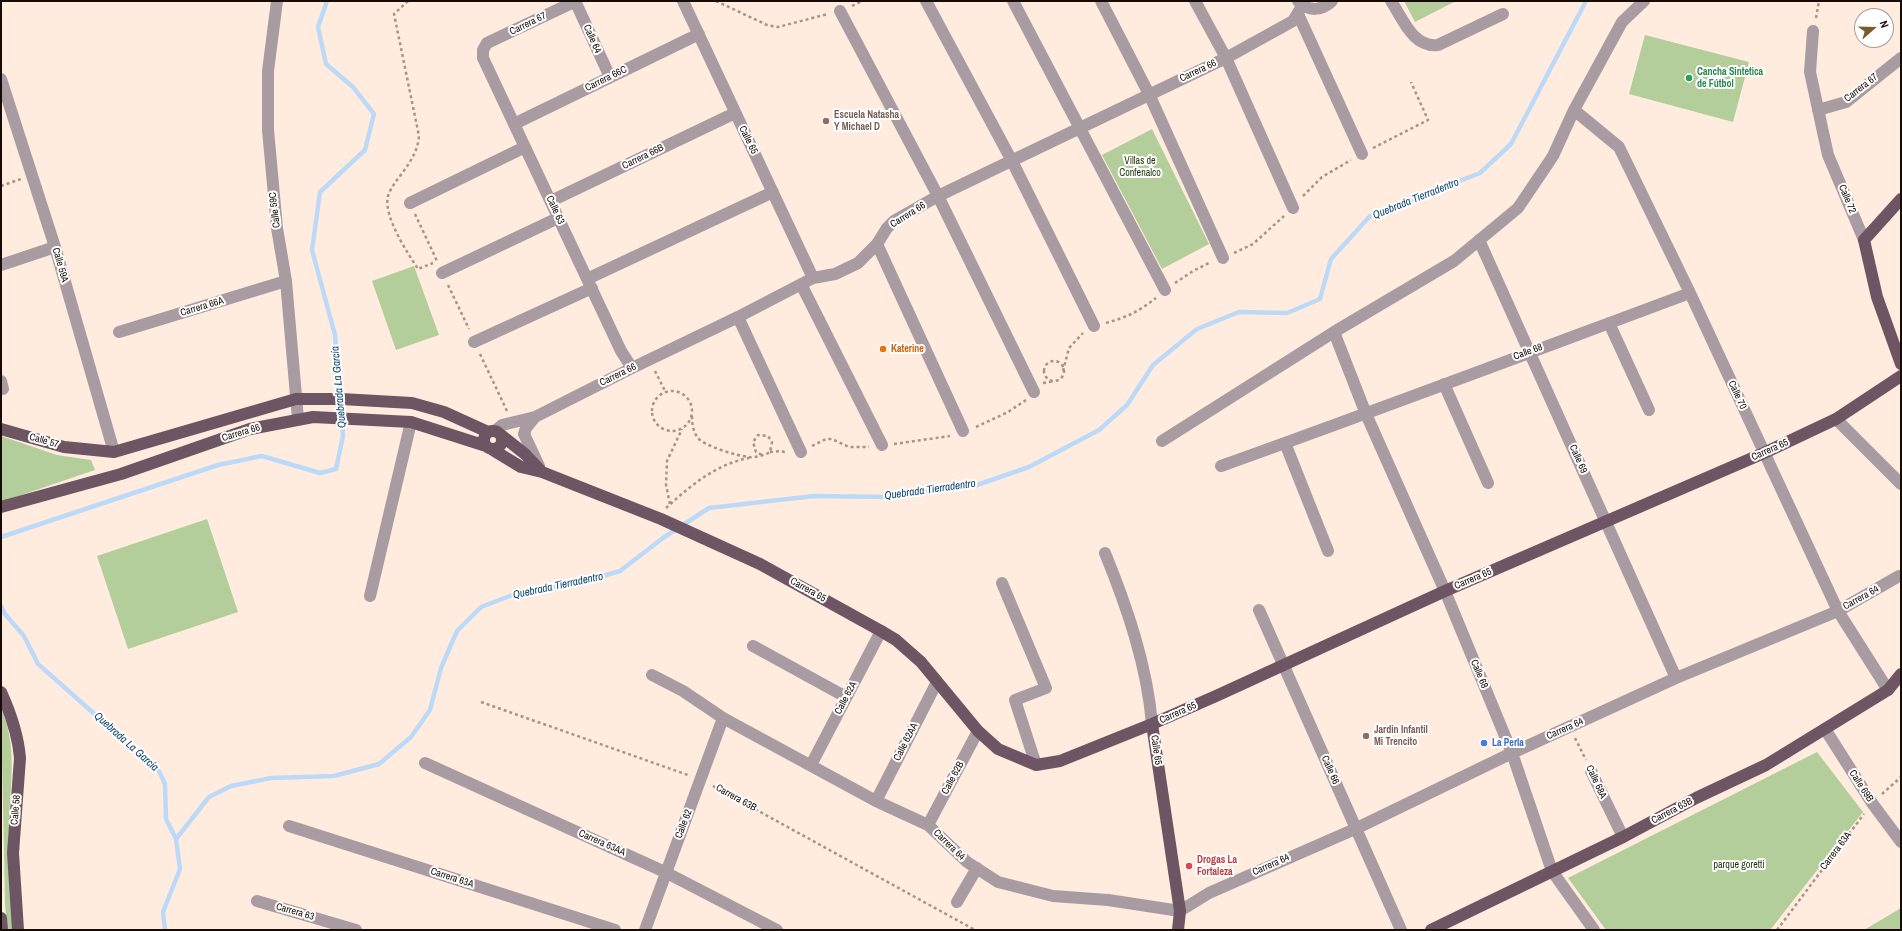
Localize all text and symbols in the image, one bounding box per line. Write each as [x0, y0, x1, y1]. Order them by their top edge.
north arrow [1854, 8, 1894, 48]
street label: Carrera 67 [508, 10, 548, 38]
text: N [1877, 19, 1892, 30]
street label: Calle 64 [580, 23, 604, 55]
street label: Carrera 66 [1178, 57, 1218, 85]
street label: Carrera 66C [583, 64, 629, 94]
place label: Cancha Sintetica de Fútbol [1697, 66, 1763, 90]
street label: Carrera 67 [1842, 71, 1880, 105]
marker: Cancha Sintetica de Fútbol [1684, 73, 1694, 83]
place label: Escuela Natasha Y Michael D [834, 109, 899, 132]
marker: Escuela Natasha Y Michael D [821, 116, 831, 126]
street label: Calle 65 [736, 124, 760, 156]
street label: Carrera 66B [620, 142, 666, 172]
park label: Villas de Confenalco [1119, 155, 1161, 178]
water label: Quebrada Tierradentro [1371, 176, 1461, 222]
street label: Calle 72 [1836, 183, 1858, 215]
street label: Calle 59C [267, 191, 283, 229]
street label: Calle 63 [543, 194, 567, 226]
street label: Carrera 66 [888, 200, 928, 230]
street label: Calle 59A [49, 246, 71, 284]
street label: Carrera 66A [179, 295, 225, 319]
street label: Calle 68 [1512, 341, 1544, 363]
place label: Katerine [891, 343, 924, 355]
marker: Katerine [878, 344, 888, 354]
water label: Quebrada La García [329, 345, 349, 429]
street label: Carrera 66 [598, 361, 638, 389]
street label: Calle 70 [1725, 379, 1749, 411]
street label: Carrera 66 [221, 422, 261, 444]
street label: Calle 57 [28, 431, 60, 451]
street label: Carrera 65 [1750, 437, 1790, 463]
street label: Calle 69 [1566, 443, 1590, 475]
water label: Quebrada Tierradentro [884, 477, 976, 503]
street label: Carrera 65 [1453, 566, 1493, 592]
water label: Quebrada Tierradentro [512, 570, 604, 602]
street label: Carrera 65 [788, 575, 828, 605]
street label: Carrera 64 [1841, 583, 1881, 613]
street label: Calle 68 [1468, 658, 1490, 690]
street label: Calle 62A [832, 679, 860, 717]
street label: Carrera 65 [1158, 700, 1198, 726]
water label: Quebrada La García [91, 710, 161, 774]
street label: Carrera 64 [1545, 716, 1585, 742]
street label: Calle 62AA [891, 721, 921, 763]
place label: Jardin Infantil Mi Trencito [1374, 724, 1428, 748]
marker: Jardin Infantil Mi Trencito [1361, 731, 1371, 741]
street label: Calle 65 [1148, 734, 1164, 766]
place label: La Perla [1492, 737, 1524, 749]
marker: La Perla [1479, 738, 1489, 748]
street label: Calle 66 [1318, 754, 1342, 786]
street label: Calle 62B [939, 759, 967, 797]
street label: Calle 68A [1583, 763, 1609, 801]
street label: Calle 69B [1846, 768, 1876, 804]
street label: Carrera 63B [714, 782, 758, 814]
street label: Calle 58 [9, 794, 23, 826]
street label: Carrera 63B [1649, 795, 1695, 827]
street label: Calle 62 [673, 808, 695, 840]
street label: Carrera 63AA [577, 827, 627, 859]
street label: Carrera 64 [931, 827, 967, 863]
street label: Carrera 63A [1818, 830, 1854, 872]
street label: Carrera 64 [1251, 852, 1291, 878]
place label: Drogas La Fortaleza [1197, 854, 1237, 878]
park label: parque goretti [1713, 859, 1765, 871]
marker: Drogas La Fortaleza [1184, 861, 1194, 871]
street label: Carrera 63A [429, 865, 475, 891]
street label: Carrera 63 [275, 901, 315, 923]

